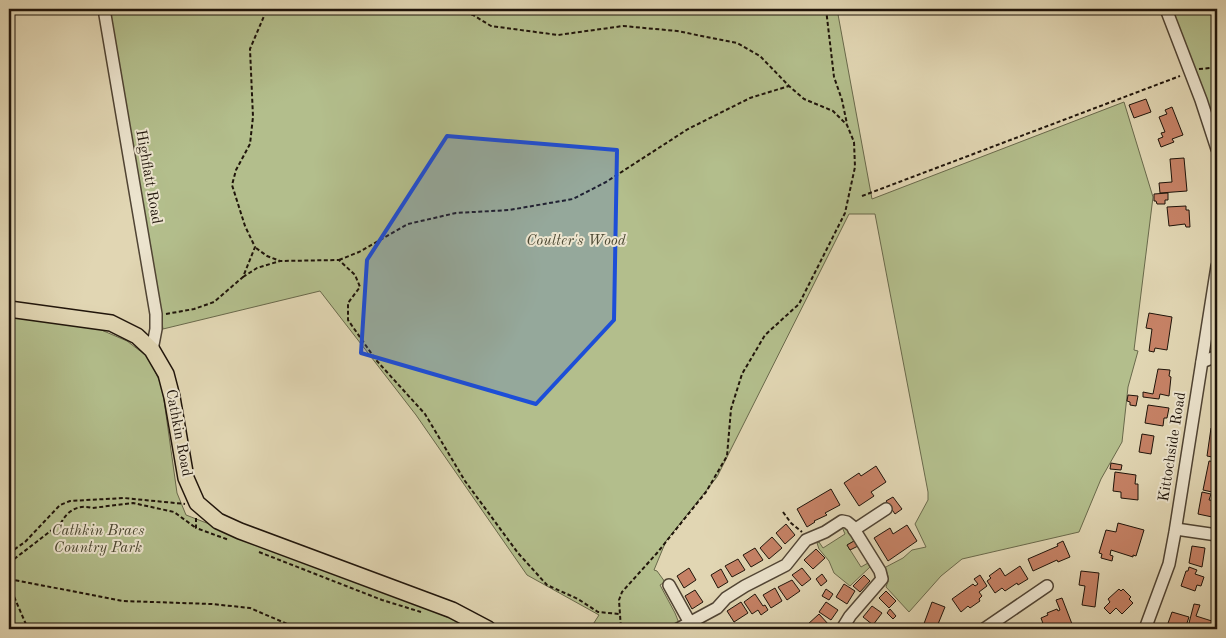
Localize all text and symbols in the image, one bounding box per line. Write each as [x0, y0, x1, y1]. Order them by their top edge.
street label: Highflatt Road [132, 129, 164, 226]
park label: Coulter's Wood [526, 234, 627, 249]
street label: Cathkin Road [162, 388, 194, 478]
street label: Kittochside Road [1157, 391, 1189, 503]
park label: Cathkin Braes Country Park [51, 524, 145, 556]

